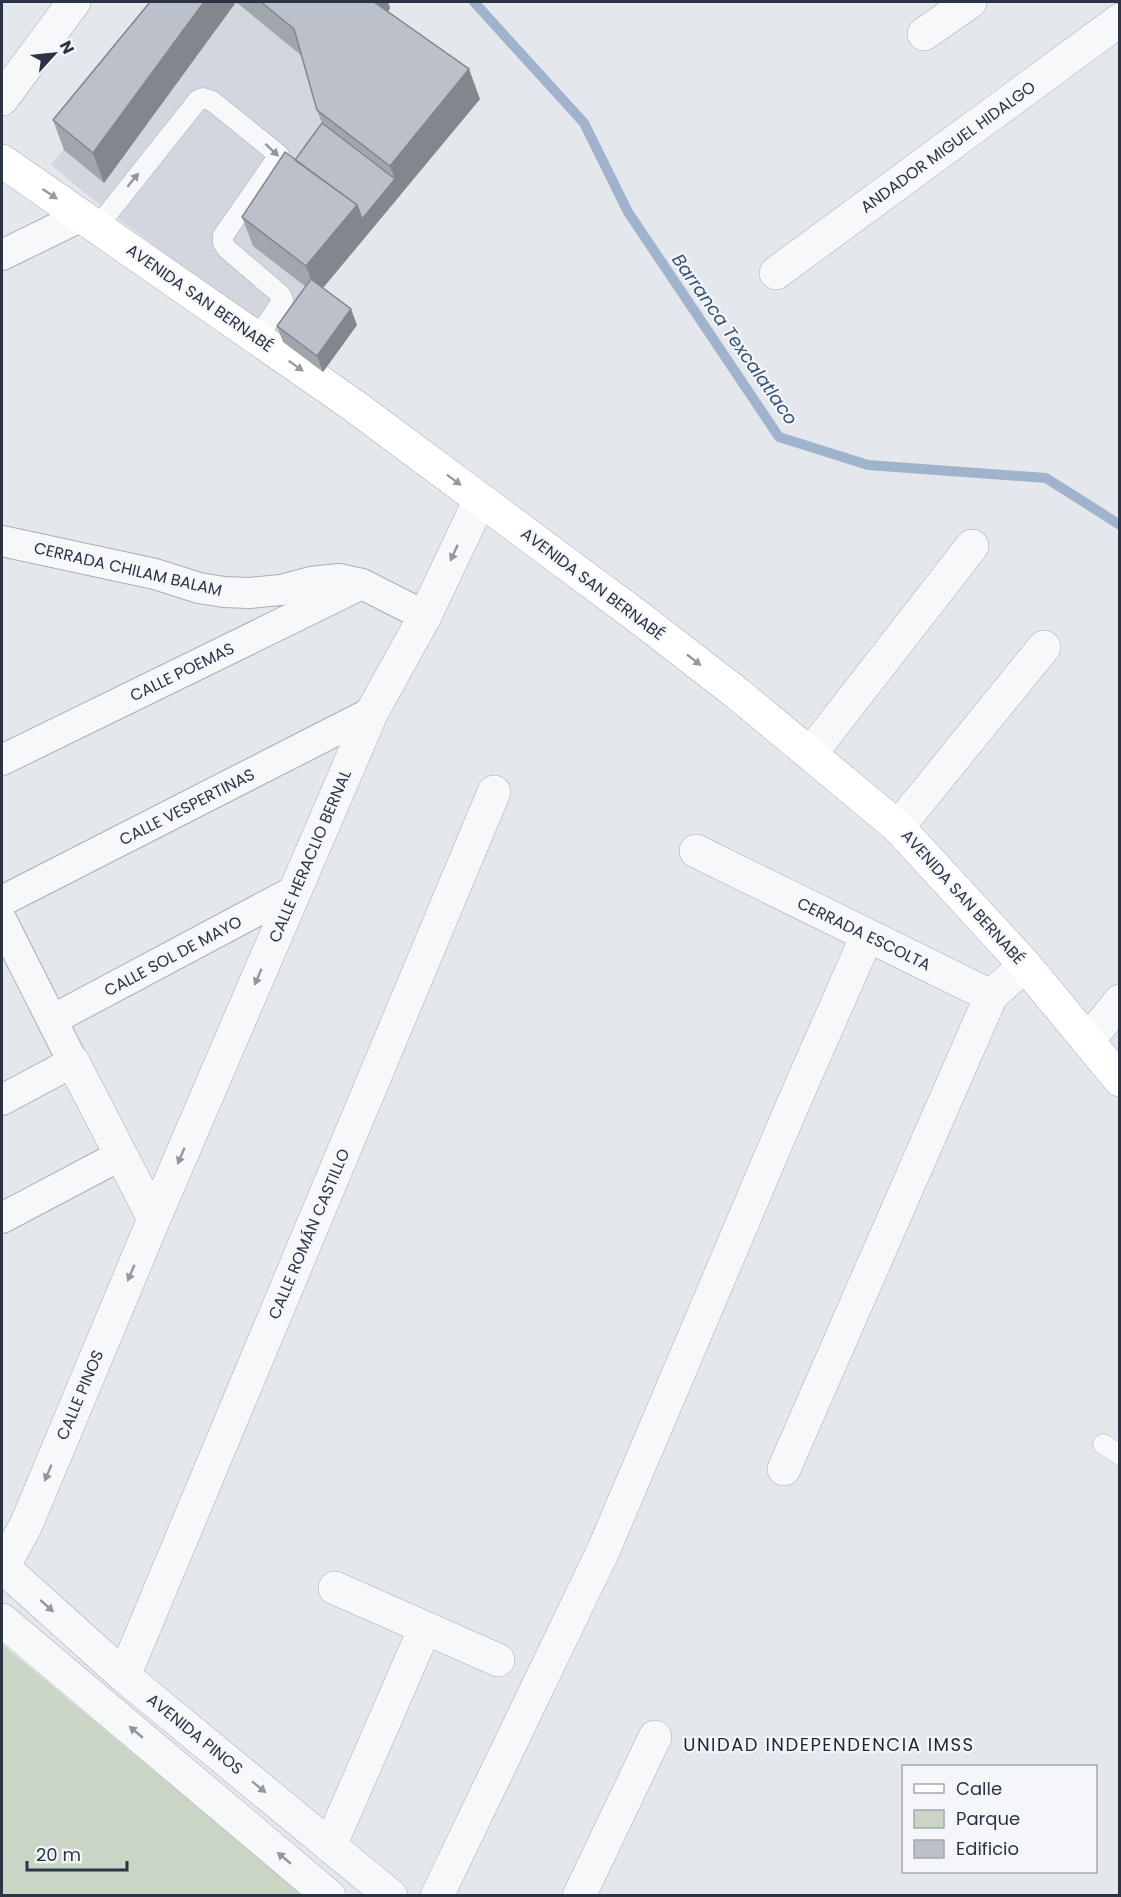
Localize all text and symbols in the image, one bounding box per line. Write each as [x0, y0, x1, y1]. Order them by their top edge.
north arrow [24, 24, 84, 84]
text: N [54, 37, 80, 58]
street label: ANDADOR MIGUEL HIDALGO [856, 76, 1040, 218]
one-way arrow [264, 143, 279, 157]
one-way arrow [126, 173, 139, 188]
one-way arrow [42, 188, 58, 199]
street label: AVENIDA SAN BERNABÉ [122, 238, 278, 358]
water label: Barranca Texcalatlaco [666, 248, 804, 430]
one-way arrow [288, 360, 304, 371]
one-way arrow [446, 474, 461, 486]
street label: AVENIDA SAN BERNABÉ [516, 522, 670, 646]
street label: CERRADA CHILAM BALAM [32, 536, 224, 602]
one-way arrow [450, 544, 459, 561]
street label: CALLE POEMAS [126, 637, 238, 707]
one-way arrow [687, 653, 702, 665]
street label: CALLE VESPERTINAS [115, 763, 259, 851]
street label: CALLE HERACLIO BERNAL [263, 766, 357, 946]
street label: AVENIDA SAN BERNABÉ [896, 824, 1030, 970]
street label: CERRADA ESCOLTA [793, 892, 935, 976]
street label: CALLE SOL DE MAYO [100, 910, 246, 1002]
one-way arrow [252, 968, 262, 986]
street label: CALLE ROMÁN CASTILLO [263, 1145, 355, 1323]
one-way arrow [176, 1148, 186, 1166]
one-way arrow [126, 1265, 136, 1283]
street label: CALLE PINOS [51, 1346, 109, 1444]
one-way arrow [43, 1464, 53, 1482]
one-way arrow [39, 1599, 54, 1613]
street label: AVENIDA PINOS [142, 1688, 248, 1780]
one-way arrow [128, 1725, 144, 1738]
district label: UNIDAD INDEPENDENCIA IMSS [683, 1732, 975, 1757]
legend [902, 1765, 1097, 1873]
text: Calle [956, 1776, 1002, 1801]
one-way arrow [251, 1781, 267, 1794]
text: Parque [956, 1806, 1020, 1831]
scale bar [27, 1834, 128, 1872]
text: Edificio [956, 1836, 1019, 1861]
text: 20 m [36, 1842, 81, 1867]
one-way arrow [276, 1851, 292, 1864]

